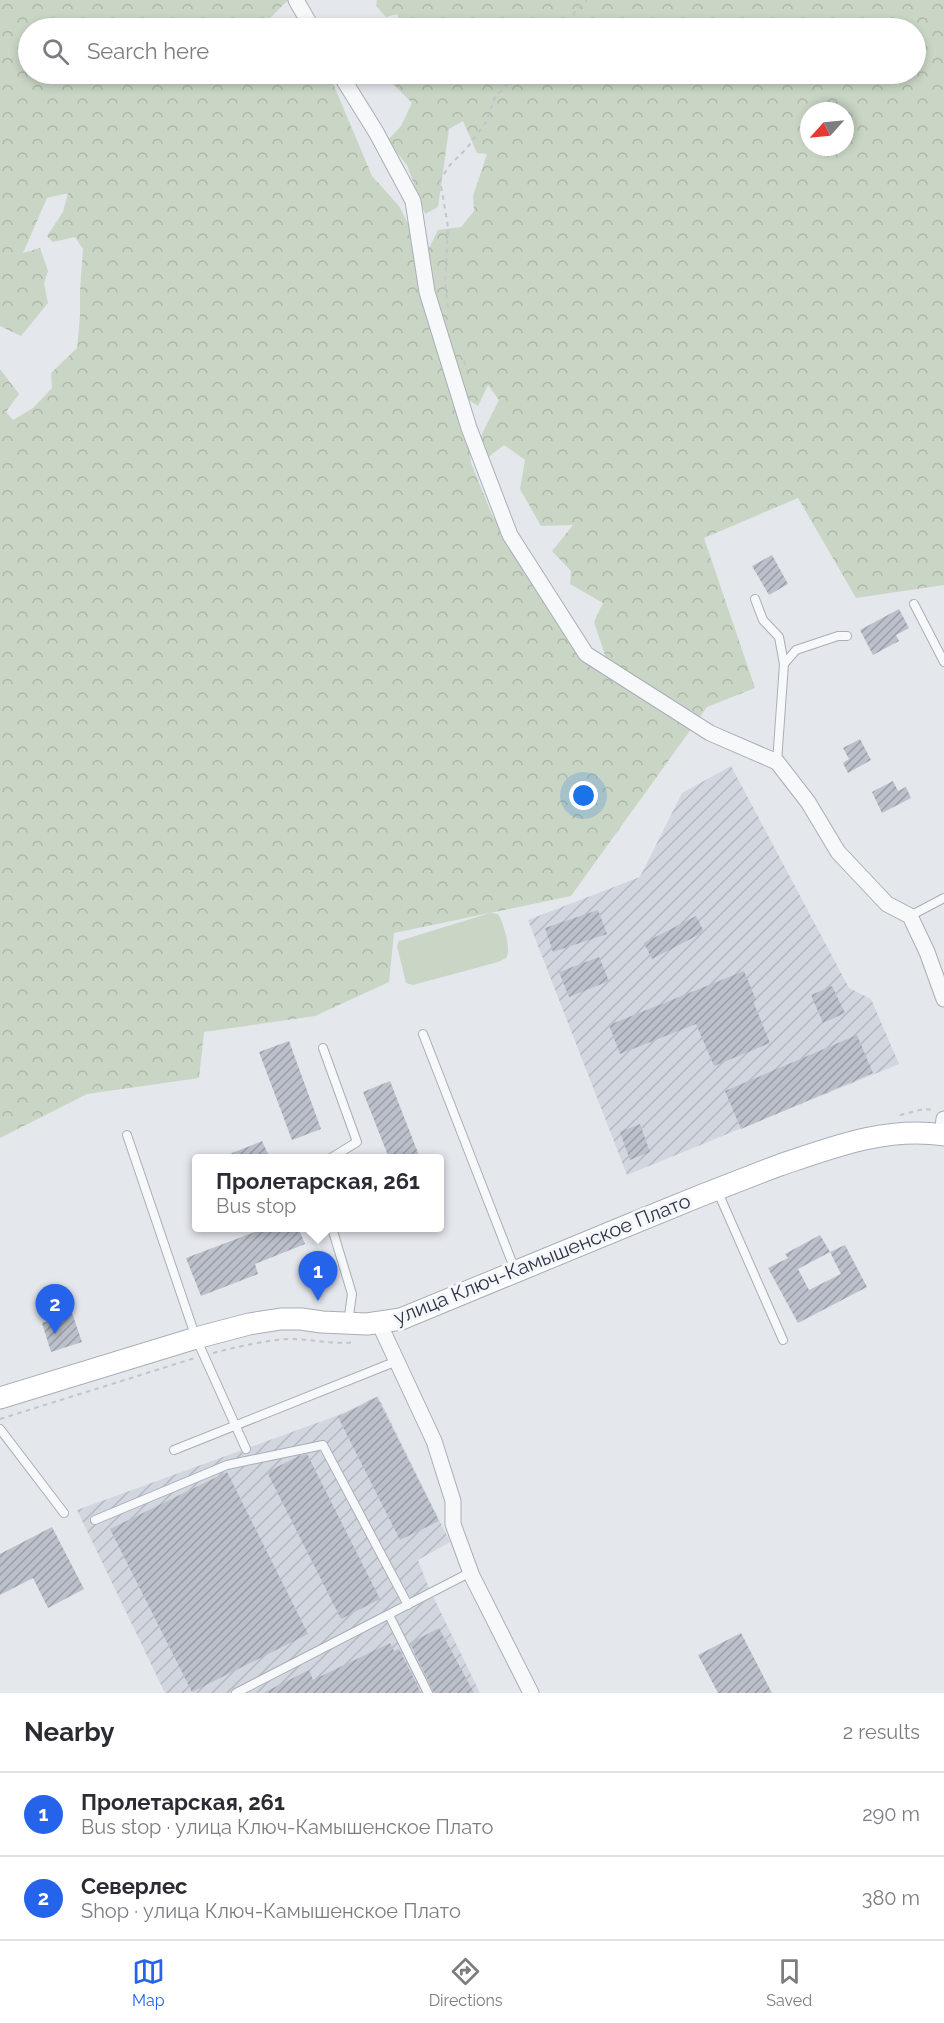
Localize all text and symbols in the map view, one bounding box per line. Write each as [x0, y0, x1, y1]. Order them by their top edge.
search box [18, 18, 926, 84]
icon: search [39, 35, 72, 68]
text: Search here [87, 38, 209, 64]
north arrow [800, 102, 854, 156]
your location [569, 781, 598, 810]
popup [192, 1154, 444, 1232]
text: Пролетарская, 261 [216, 1168, 420, 1194]
street label: улица Ключ-Камышенское Плато [390, 1188, 694, 1330]
text: Bus stop [216, 1194, 296, 1218]
pin: 1 [298, 1252, 338, 1301]
pin: 2 [36, 1284, 74, 1334]
text: Nearby [24, 1717, 114, 1747]
text: 2 results [843, 1720, 920, 1744]
text: Пролетарская, 261 [81, 1789, 285, 1815]
text: 1 [39, 1802, 48, 1826]
text: 290 m [862, 1802, 920, 1826]
text: Bus stop · улица Ключ-Камышенское Плато [81, 1815, 493, 1839]
text: Северлес [81, 1873, 187, 1899]
text: 2 [38, 1886, 49, 1910]
text: 380 m [862, 1886, 920, 1910]
text: Shop · улица Ключ-Камышенское Плато [81, 1899, 461, 1923]
tab: Map [132, 1955, 165, 2010]
tab: Directions [429, 1955, 503, 2010]
tab: Saved [766, 1955, 812, 2010]

